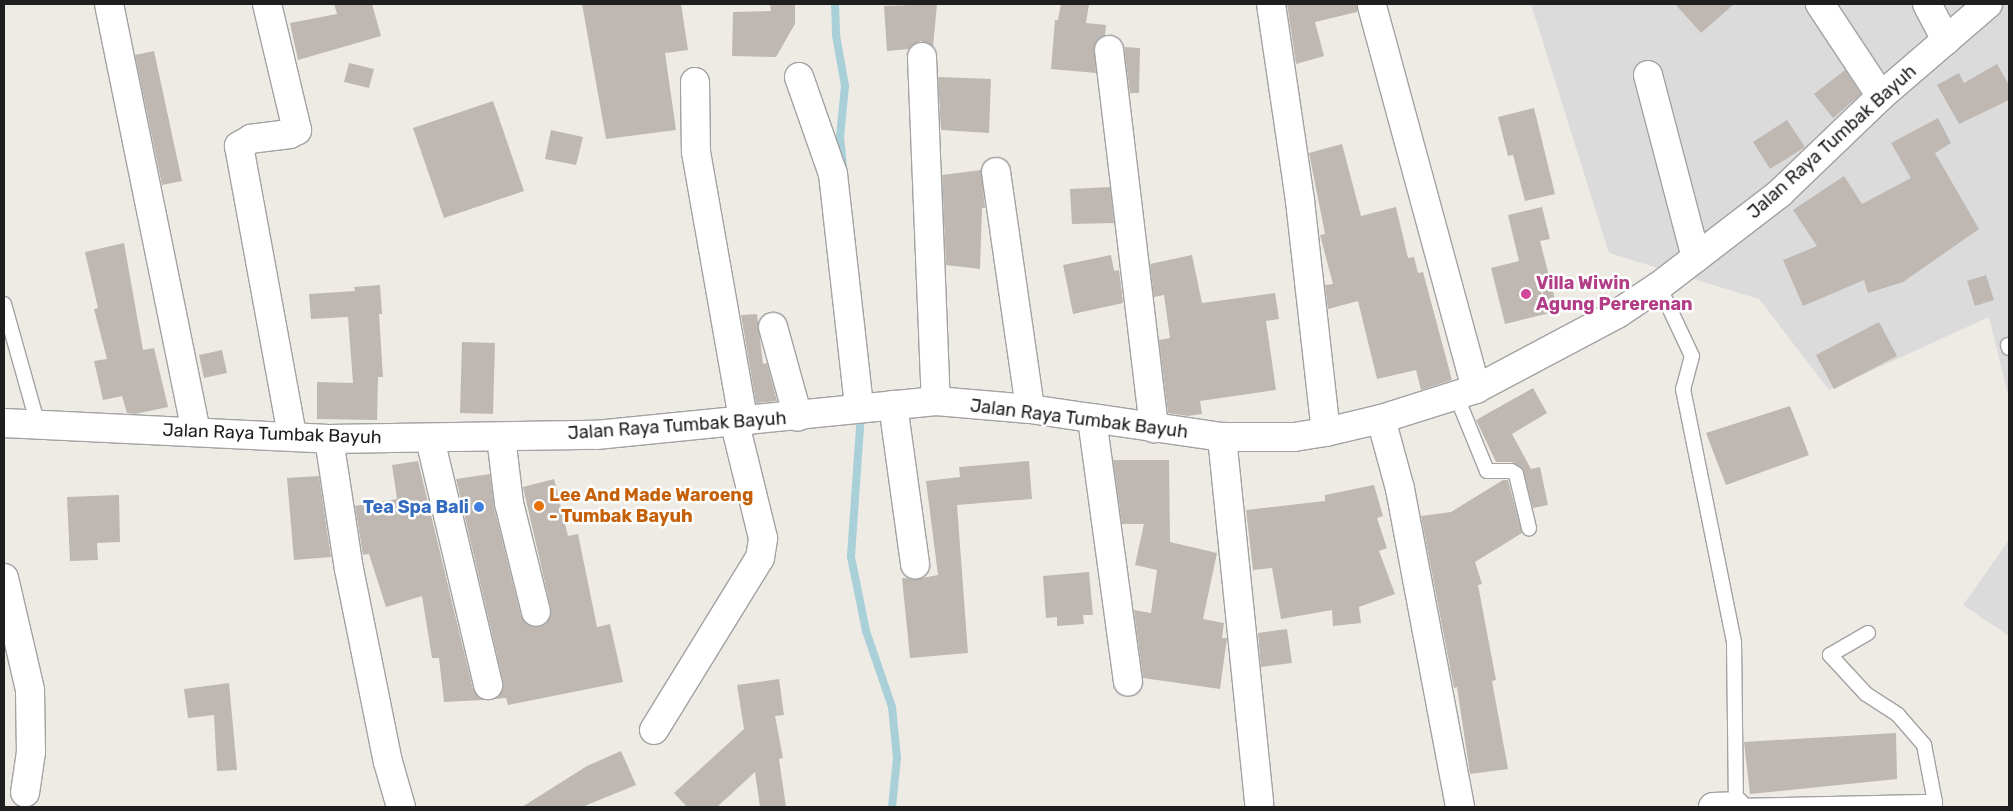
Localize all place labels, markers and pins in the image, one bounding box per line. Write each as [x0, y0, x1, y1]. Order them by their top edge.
place label: Villa Wiwin Agung Pererenan [1536, 273, 1693, 316]
marker: Villa Wiwin Agung Pererenan [1520, 288, 1532, 300]
place label: Lee And Made Waroeng - Tumbak Bayuh [549, 485, 754, 528]
place label: Tea Spa Bali [363, 496, 469, 518]
marker: Lee And Made Waroeng - Tumbak Bayuh [533, 500, 545, 512]
marker: Tea Spa Bali [473, 501, 485, 513]

